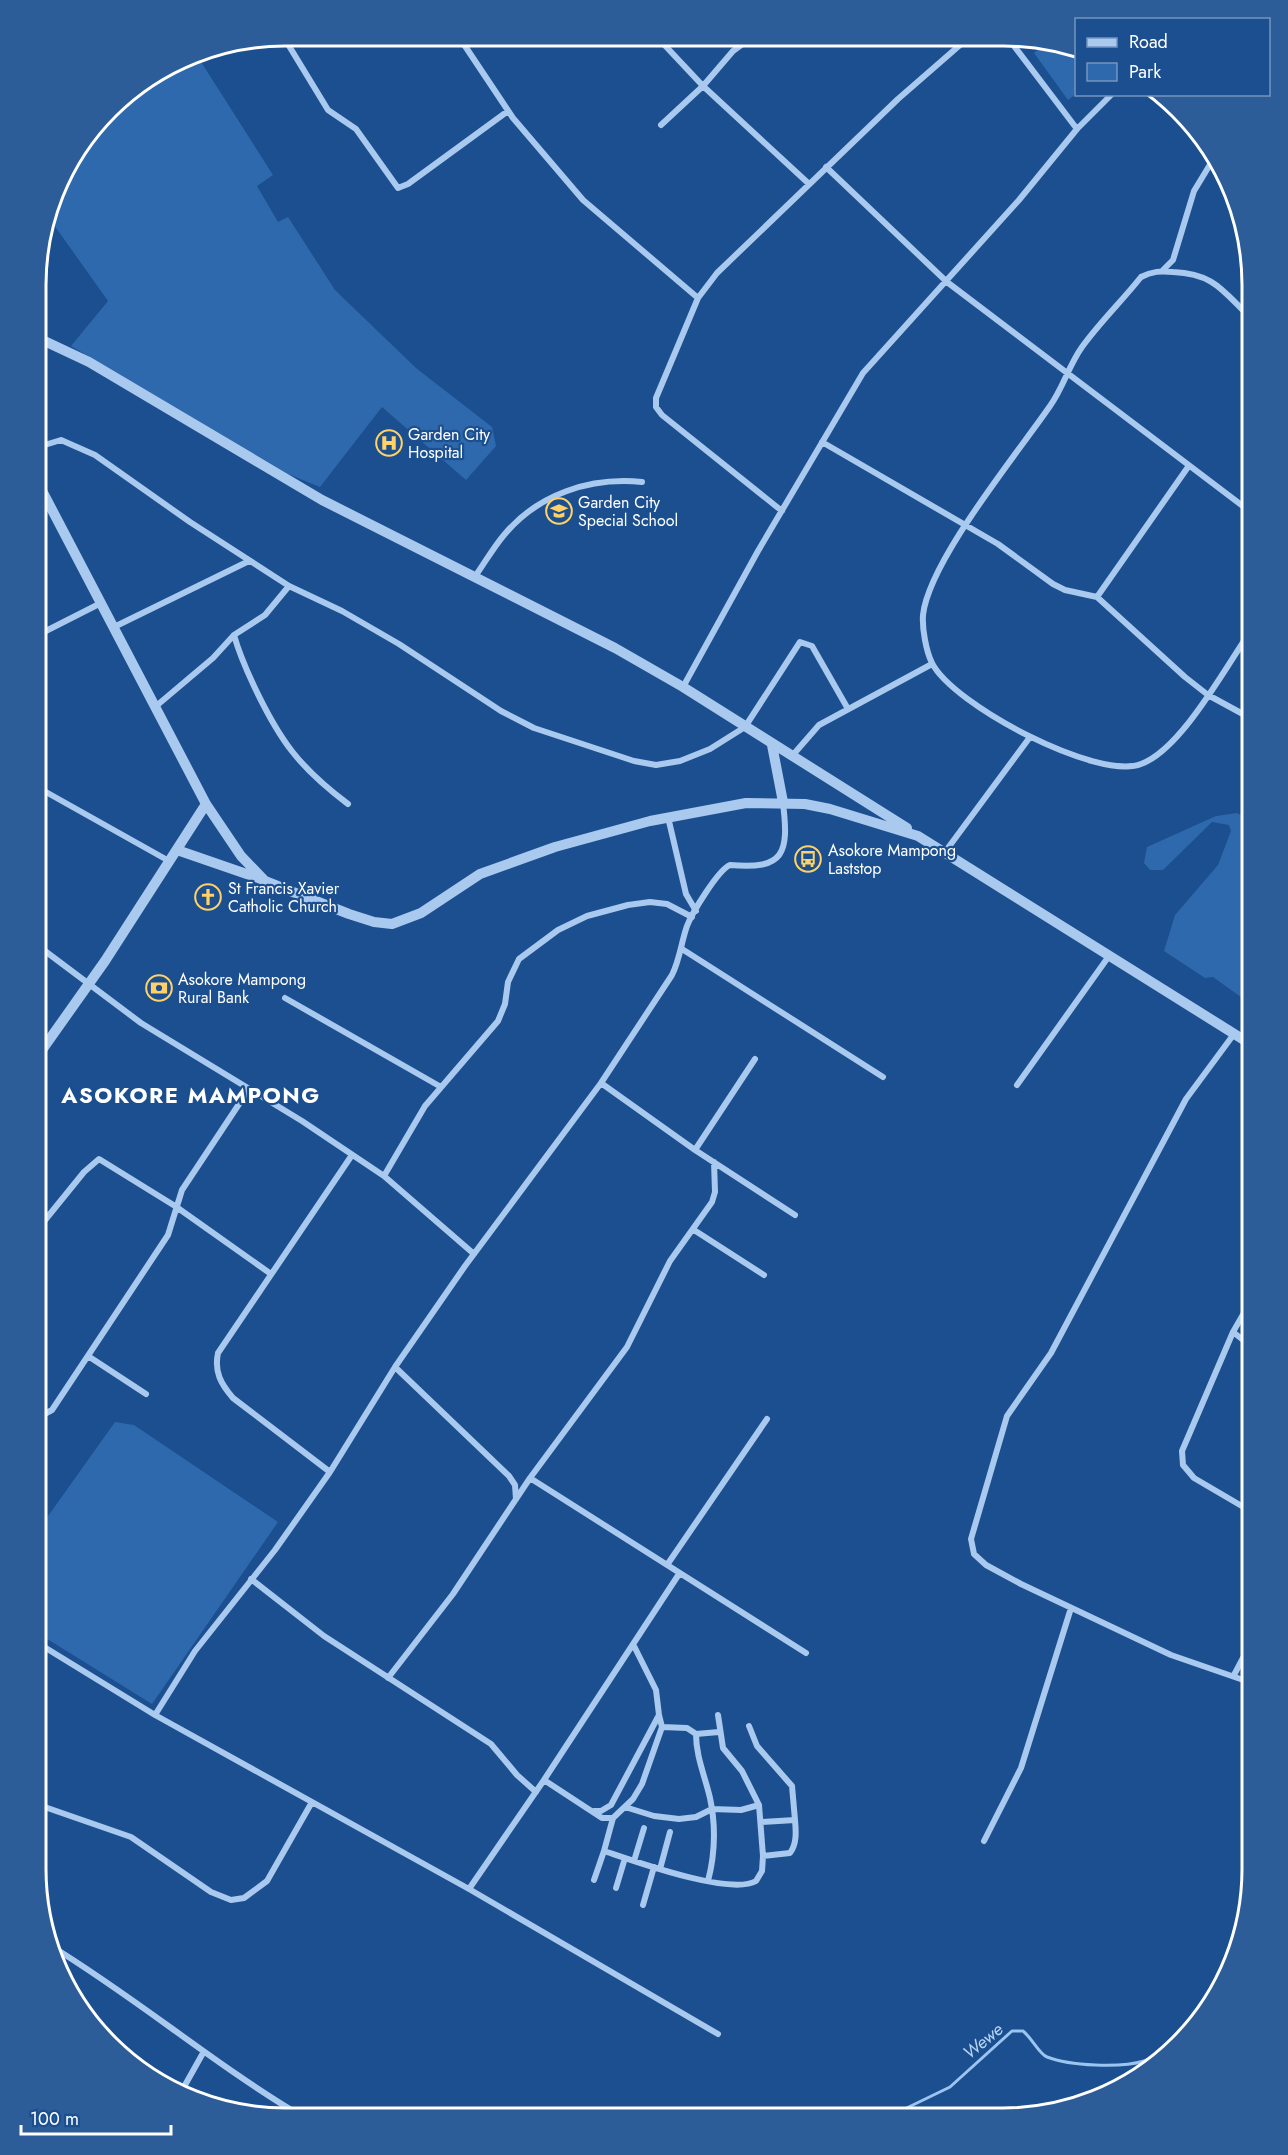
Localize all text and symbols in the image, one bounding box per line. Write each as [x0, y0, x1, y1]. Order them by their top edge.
legend [1075, 18, 1270, 96]
text: Road [1129, 29, 1168, 55]
text: Park [1129, 59, 1161, 85]
place label: Garden City Hospital [408, 423, 491, 464]
hospital icon: Garden City Hospital [374, 428, 404, 458]
place label: Garden City Special School [578, 491, 678, 532]
school or university icon: Garden City Special School [544, 496, 574, 526]
place label: Asokore Mampong Laststop [828, 839, 956, 880]
bus stop icon: Asokore Mampong Laststop [793, 844, 823, 874]
place label: St Francis Xavier Catholic Church [228, 877, 340, 918]
church icon: St Francis Xavier Catholic Church [193, 882, 223, 912]
place label: Asokore Mampong Rural Bank [178, 968, 306, 1009]
bank icon: Asokore Mampong Rural Bank [144, 973, 174, 1003]
district label: ASOKORE MAMPONG [60, 1079, 321, 1111]
water label: Wewe [957, 2017, 1009, 2065]
scale bar [21, 2098, 171, 2136]
text: 100 m [30, 2106, 79, 2132]

